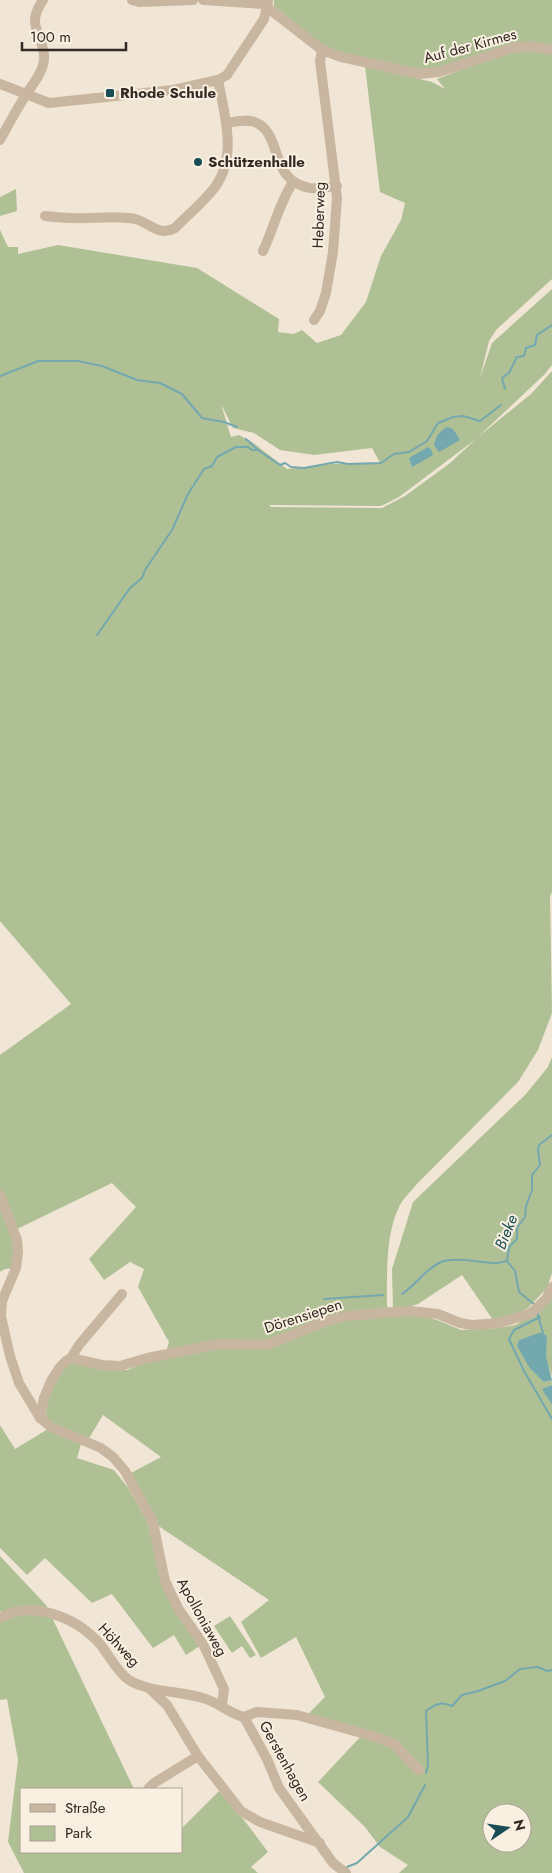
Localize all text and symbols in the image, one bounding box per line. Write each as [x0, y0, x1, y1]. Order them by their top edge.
scale bar [22, 20, 126, 52]
street label: Auf der Kirmes [421, 23, 519, 69]
text: 100 m [30, 26, 71, 48]
place label: Rhode Schule [120, 82, 216, 104]
marker: Rhode Schule [104, 87, 116, 99]
place label: Schützenhalle [208, 151, 305, 173]
marker: Schützenhalle [192, 156, 204, 168]
street label: Heberweg [307, 181, 331, 249]
water label: Bieke [489, 1211, 523, 1253]
street label: Dörensiepen [261, 1293, 345, 1339]
street label: Apolloniaweg [171, 1574, 233, 1660]
street label: Höhweg [93, 1618, 145, 1672]
street label: Gerstenhagen [254, 1717, 316, 1805]
legend [20, 1788, 182, 1853]
text: Straße [65, 1797, 106, 1819]
north arrow [482, 1803, 532, 1853]
text: N [509, 1817, 531, 1833]
text: Park [65, 1822, 92, 1844]

